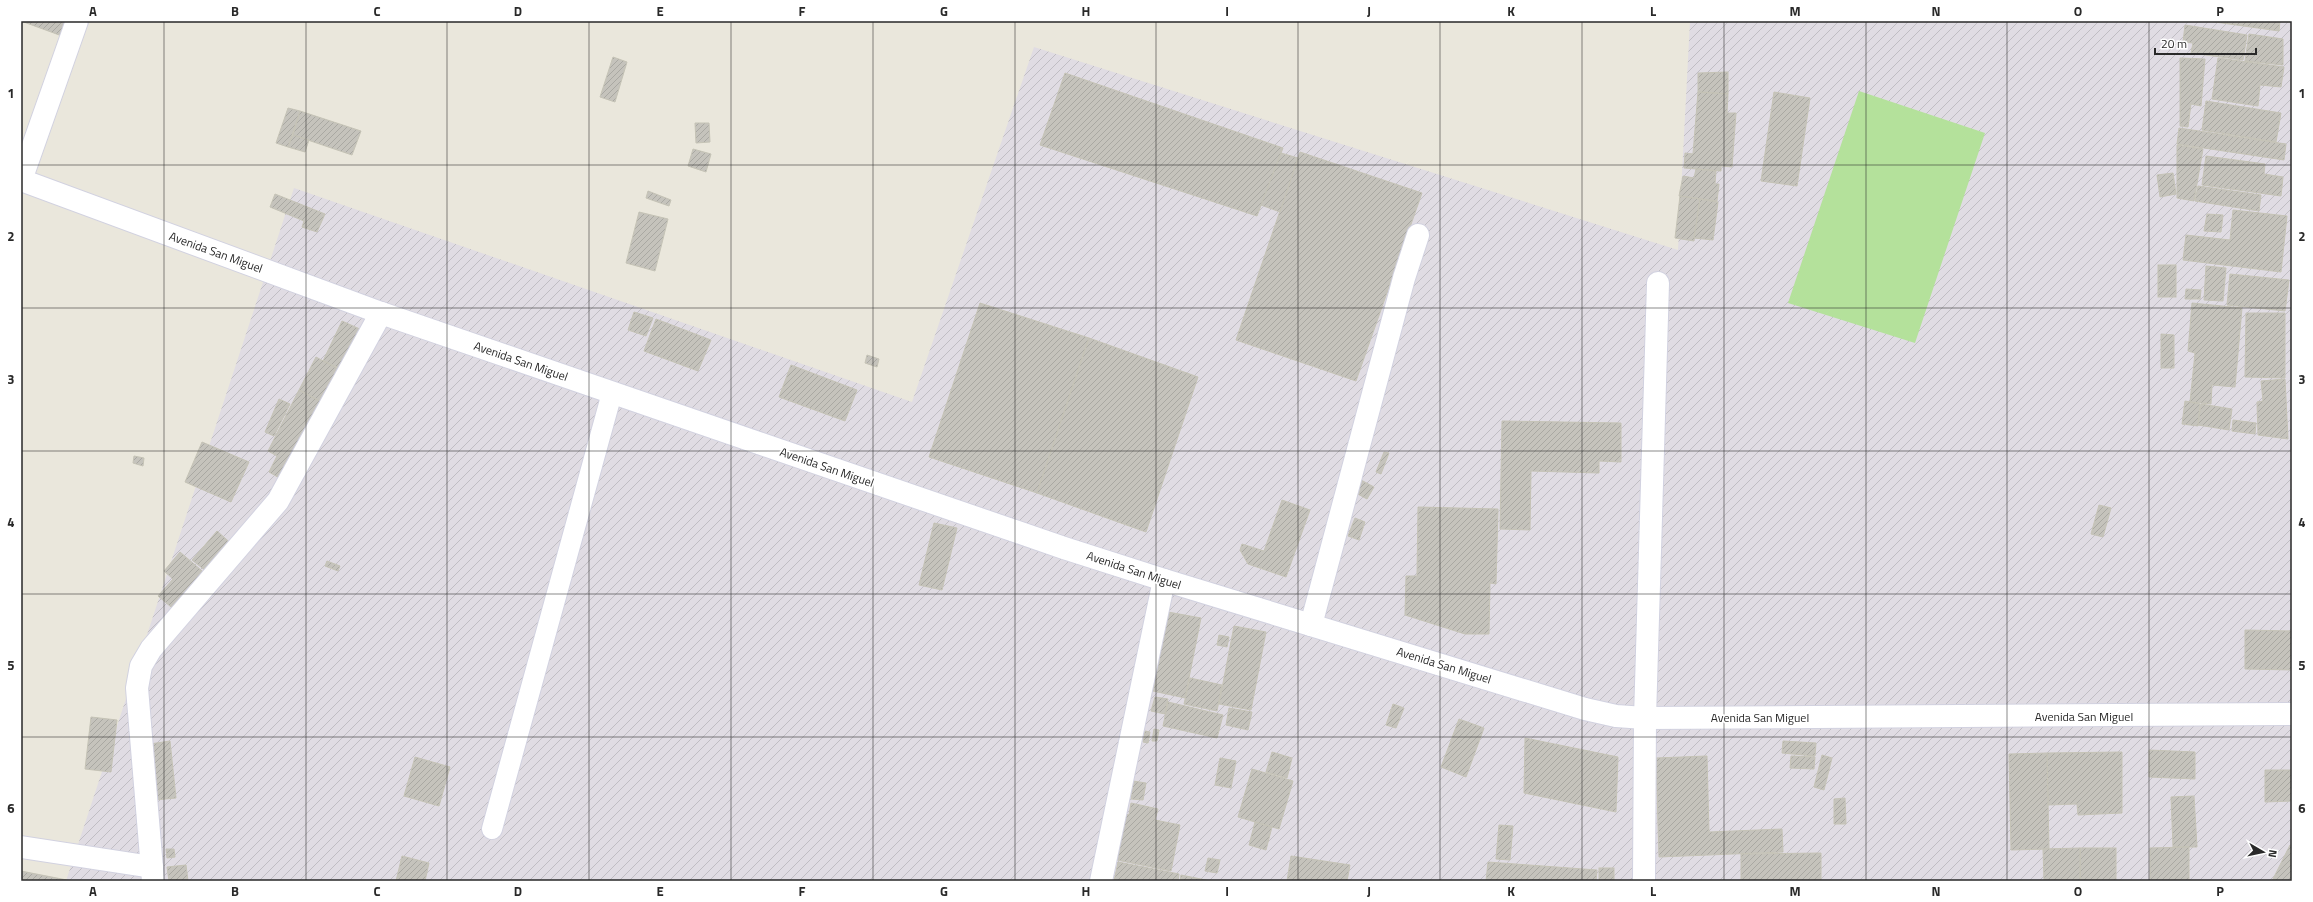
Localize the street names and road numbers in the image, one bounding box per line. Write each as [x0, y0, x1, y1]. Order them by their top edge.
street label: Avenida San Miguel [167, 226, 265, 278]
street label: Avenida San Miguel [471, 336, 571, 386]
street label: Avenida San Miguel [777, 442, 877, 492]
street label: Avenida San Miguel [1084, 546, 1184, 594]
street label: Avenida San Miguel [1394, 642, 1494, 688]
street label: Avenida San Miguel [2035, 707, 2133, 726]
street label: Avenida San Miguel [1711, 708, 1809, 727]

